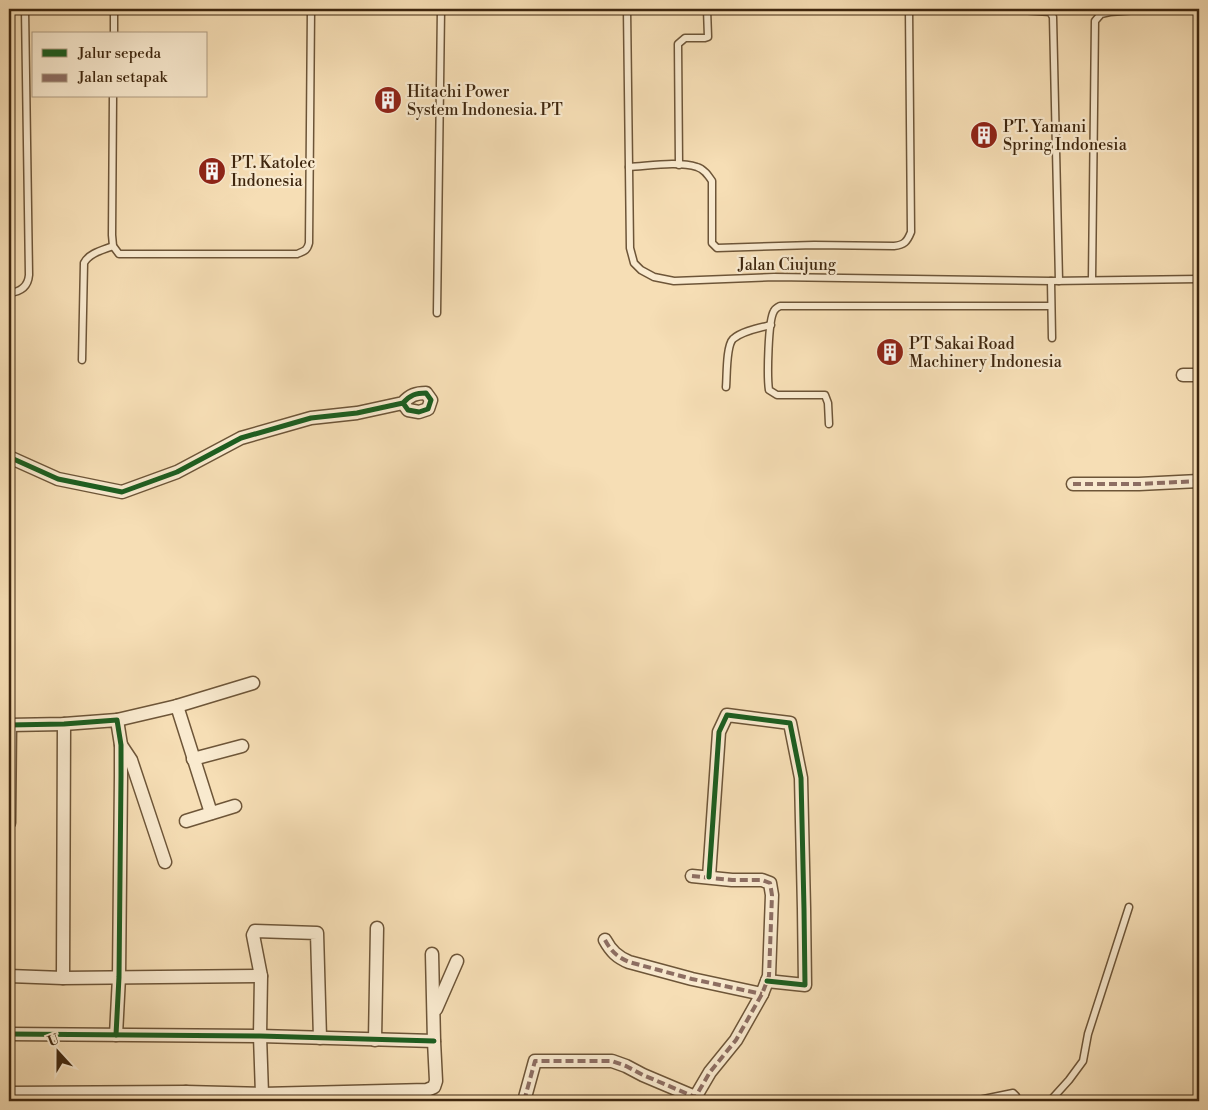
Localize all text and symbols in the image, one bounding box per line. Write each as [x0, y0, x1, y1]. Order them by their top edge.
legend [32, 32, 208, 98]
text: Jalur sepeda [77, 44, 161, 63]
text: Jalan setapak [77, 68, 169, 87]
place label: Hitachi Power System Indonesia. PT [407, 82, 563, 120]
building icon: Hitachi Power System Indonesia. PT [373, 85, 403, 115]
place label: PT. Yamani Spring Indonesia [1003, 117, 1128, 155]
building icon: PT. Yamani Spring Indonesia [969, 120, 999, 150]
place label: PT. Katolec Indonesia [231, 153, 315, 191]
building icon: PT. Katolec Indonesia [197, 156, 227, 186]
street label: Jalan Ciujung [737, 255, 837, 275]
place label: PT Sakai Road Machinery Indonesia [909, 334, 1063, 372]
building icon: PT Sakai Road Machinery Indonesia [875, 337, 905, 367]
north arrow [32, 1028, 82, 1078]
text: U [45, 1030, 62, 1051]

